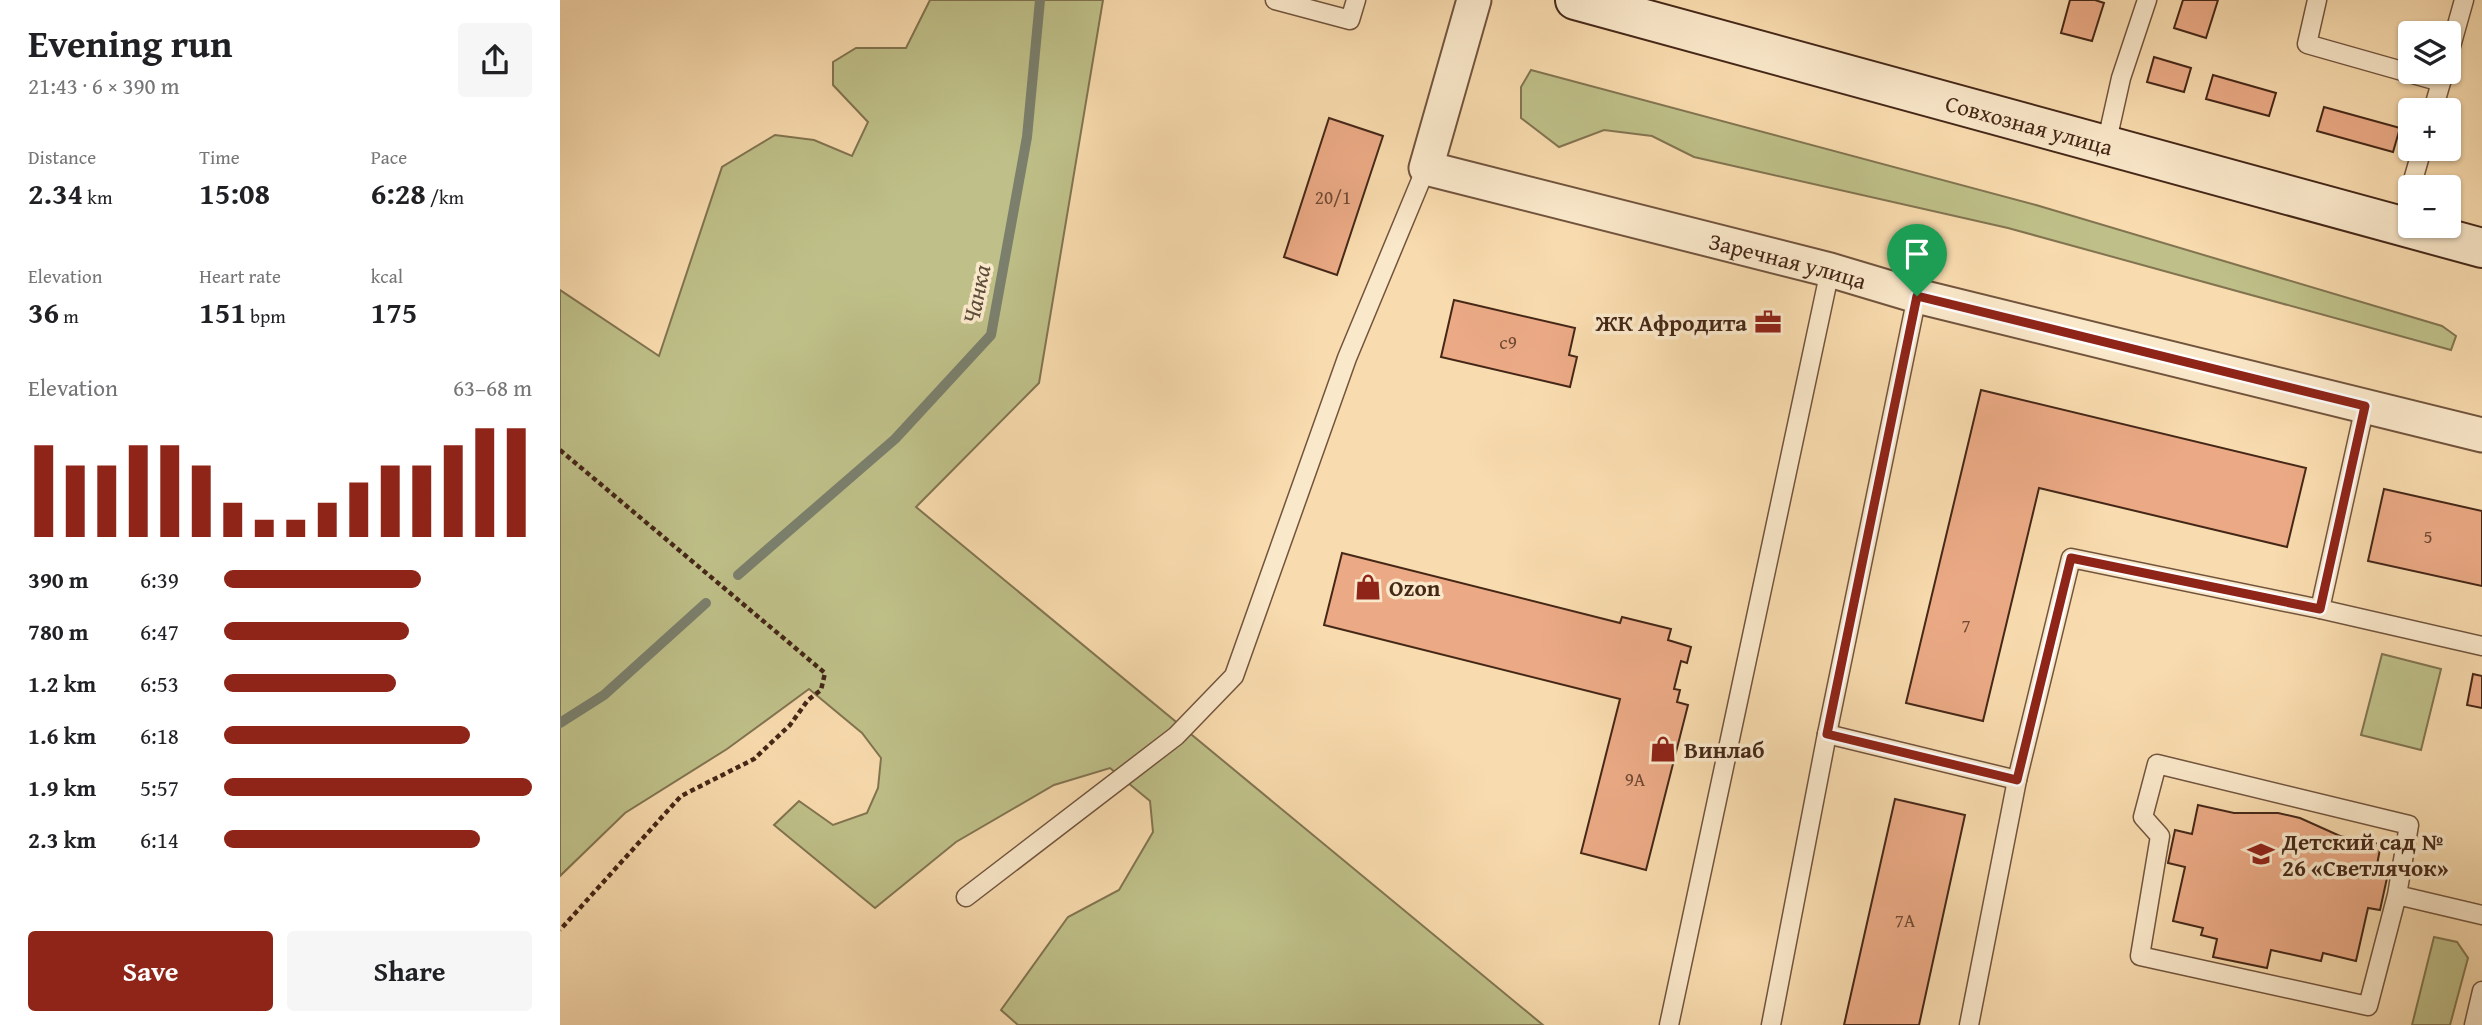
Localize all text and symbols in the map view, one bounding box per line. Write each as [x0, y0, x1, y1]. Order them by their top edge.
text: Evening run [28, 15, 232, 71]
map controls [2398, 21, 2461, 238]
button: layers [2398, 21, 2461, 84]
button: share [458, 23, 532, 97]
text: 21:43 · 6 × 390 m [28, 69, 180, 102]
street label: Совхозная улица [1942, 86, 2117, 163]
button: + [2398, 98, 2461, 161]
text: Distance [28, 143, 96, 171]
text: Time [199, 143, 240, 171]
text: Pace [371, 143, 407, 171]
text: 2.34 [28, 171, 83, 215]
text: 15:08 [199, 171, 270, 215]
text: 6:28 [371, 171, 426, 215]
button: − [2398, 175, 2461, 238]
text: km [83, 183, 112, 211]
text: /km [426, 183, 464, 211]
house number: 20/1 [1315, 183, 1351, 211]
street label: Заречная улица [1706, 224, 1871, 297]
pin [1887, 224, 1947, 296]
icon: arrive [1898, 235, 1936, 273]
water label: Чанка [953, 261, 999, 327]
text: Elevation [28, 262, 102, 290]
text: Heart rate [199, 262, 281, 290]
text: kcal [371, 262, 403, 290]
text: 36 [28, 290, 59, 334]
text: 151 [199, 290, 246, 334]
text: 175 [371, 290, 417, 334]
text: m [59, 302, 79, 330]
text: bpm [246, 302, 286, 330]
place label: ЖК Афродита [1594, 306, 1747, 339]
office icon: ЖК Афродита [1753, 307, 1783, 337]
house number: с9 [1499, 328, 1517, 356]
text: Elevation [28, 371, 118, 404]
text: 63–68 m [453, 371, 532, 404]
house number: 5 [2423, 522, 2433, 550]
text: 390 m [28, 563, 89, 596]
text: 6:39 [140, 563, 179, 596]
place label: Ozon [1389, 571, 1441, 604]
shop icon: Ozon [1353, 572, 1383, 602]
house number: 7 [1961, 611, 1971, 639]
text: 780 m [28, 615, 89, 648]
text: 6:47 [140, 615, 179, 648]
text: 1.2 km [28, 667, 96, 700]
text: 6:53 [140, 667, 179, 700]
text: 1.6 km [28, 719, 96, 752]
text: 6:18 [140, 719, 179, 752]
place label: Винлаб [1684, 733, 1765, 766]
shop icon: Винлаб [1648, 734, 1678, 764]
house number: 9А [1625, 765, 1646, 793]
text: 1.9 km [28, 771, 96, 804]
text: 5:57 [140, 771, 179, 804]
text: 2.3 km [28, 823, 96, 856]
text: 6:14 [140, 823, 179, 856]
place label: Детский сад № 26 «Светлячок» [2281, 825, 2449, 884]
school or university icon: Детский сад № 26 «Светлячок» [2246, 839, 2276, 869]
house number: 7А [1895, 906, 1916, 934]
button: Save [28, 931, 273, 1011]
button: Share [287, 931, 532, 1011]

